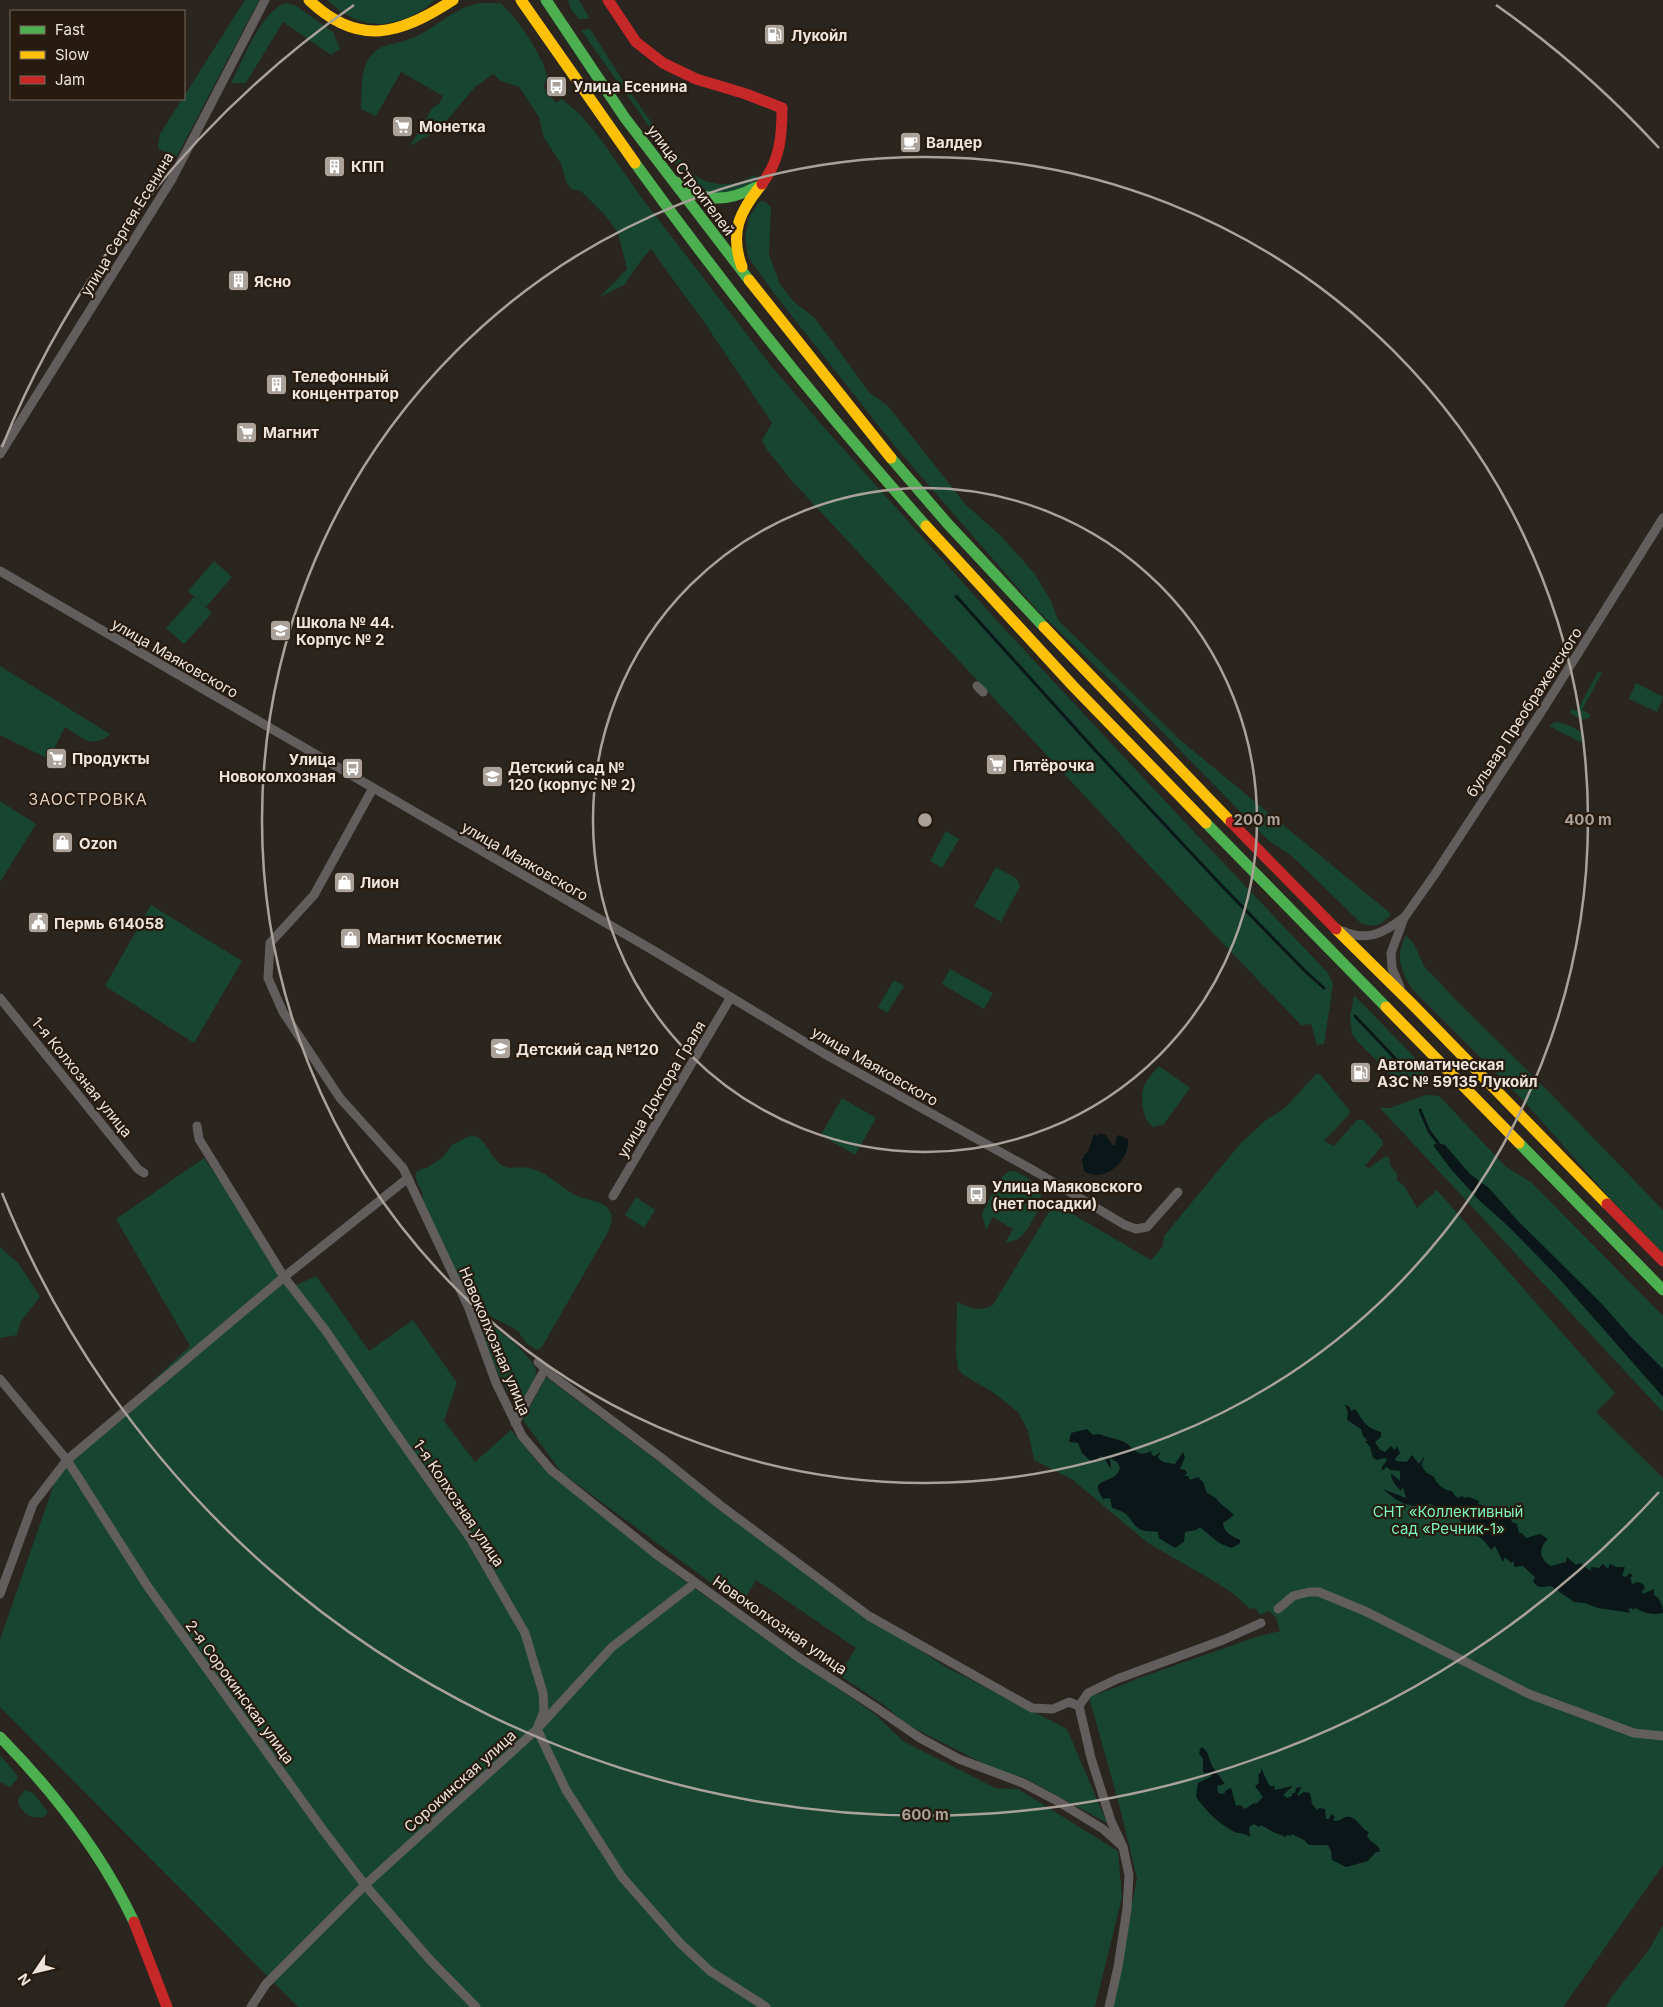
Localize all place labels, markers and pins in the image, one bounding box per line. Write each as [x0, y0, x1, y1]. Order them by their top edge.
fuel station icon: Лукойл [763, 23, 787, 47]
place label: Лукойл [791, 26, 847, 45]
bus stop icon: Улица Есенина [545, 74, 569, 98]
place label: Улица Есенина [573, 77, 688, 96]
supermarket icon: Монетка [391, 114, 415, 138]
place label: Монетка [419, 117, 486, 136]
cafe icon: Валдер [898, 130, 922, 154]
place label: Валдер [926, 133, 982, 152]
building icon: КПП [323, 154, 347, 178]
place label: КПП [351, 157, 384, 176]
building icon: Ясно [226, 269, 250, 293]
place label: Ясно [254, 272, 291, 291]
place label: Телефонный концентратор [292, 367, 399, 403]
building icon: Телефонный концентратор [264, 373, 288, 397]
supermarket icon: Магнит [235, 420, 259, 444]
place label: Магнит [263, 423, 319, 442]
place label: Школа № 44. Корпус № 2 [296, 613, 395, 649]
school or university icon: Школа № 44. Корпус № 2 [268, 619, 292, 643]
supermarket icon: Продукты [44, 746, 68, 770]
place label: Продукты [72, 749, 150, 768]
place label: Улица Новоколхозная [219, 750, 336, 786]
supermarket icon: Пятёрочка [985, 753, 1009, 777]
bus stop icon: Улица Новоколхозная [340, 756, 364, 780]
place label: Пятёрочка [1013, 756, 1094, 775]
place label: Детский сад № 120 (корпус № 2) [508, 758, 636, 794]
school or university icon: Детский сад № 120 (корпус № 2) [480, 764, 504, 788]
centre of rings [916, 811, 934, 829]
shop icon: Ozon [51, 831, 75, 855]
place label: Ozon [79, 834, 117, 853]
shop icon: Лион [332, 870, 356, 894]
place label: Лион [360, 873, 399, 892]
public building icon: Пермь 614058 [26, 911, 50, 935]
place label: Пермь 614058 [54, 914, 164, 933]
shop icon: Магнит Косметик [339, 926, 363, 950]
place label: Магнит Косметик [367, 929, 502, 948]
school or university icon: Детский сад №120 [488, 1037, 512, 1061]
place label: Детский сад №120 [516, 1040, 659, 1059]
place label: Автоматическая АЗС № 59135 Лукойл [1377, 1055, 1538, 1091]
fuel station icon: Автоматическая АЗС № 59135 Лукойл [1349, 1061, 1373, 1085]
place label: Улица Маяковского (нет посадки) [992, 1177, 1143, 1213]
bus stop icon: Улица Маяковского (нет посадки) [964, 1183, 988, 1207]

